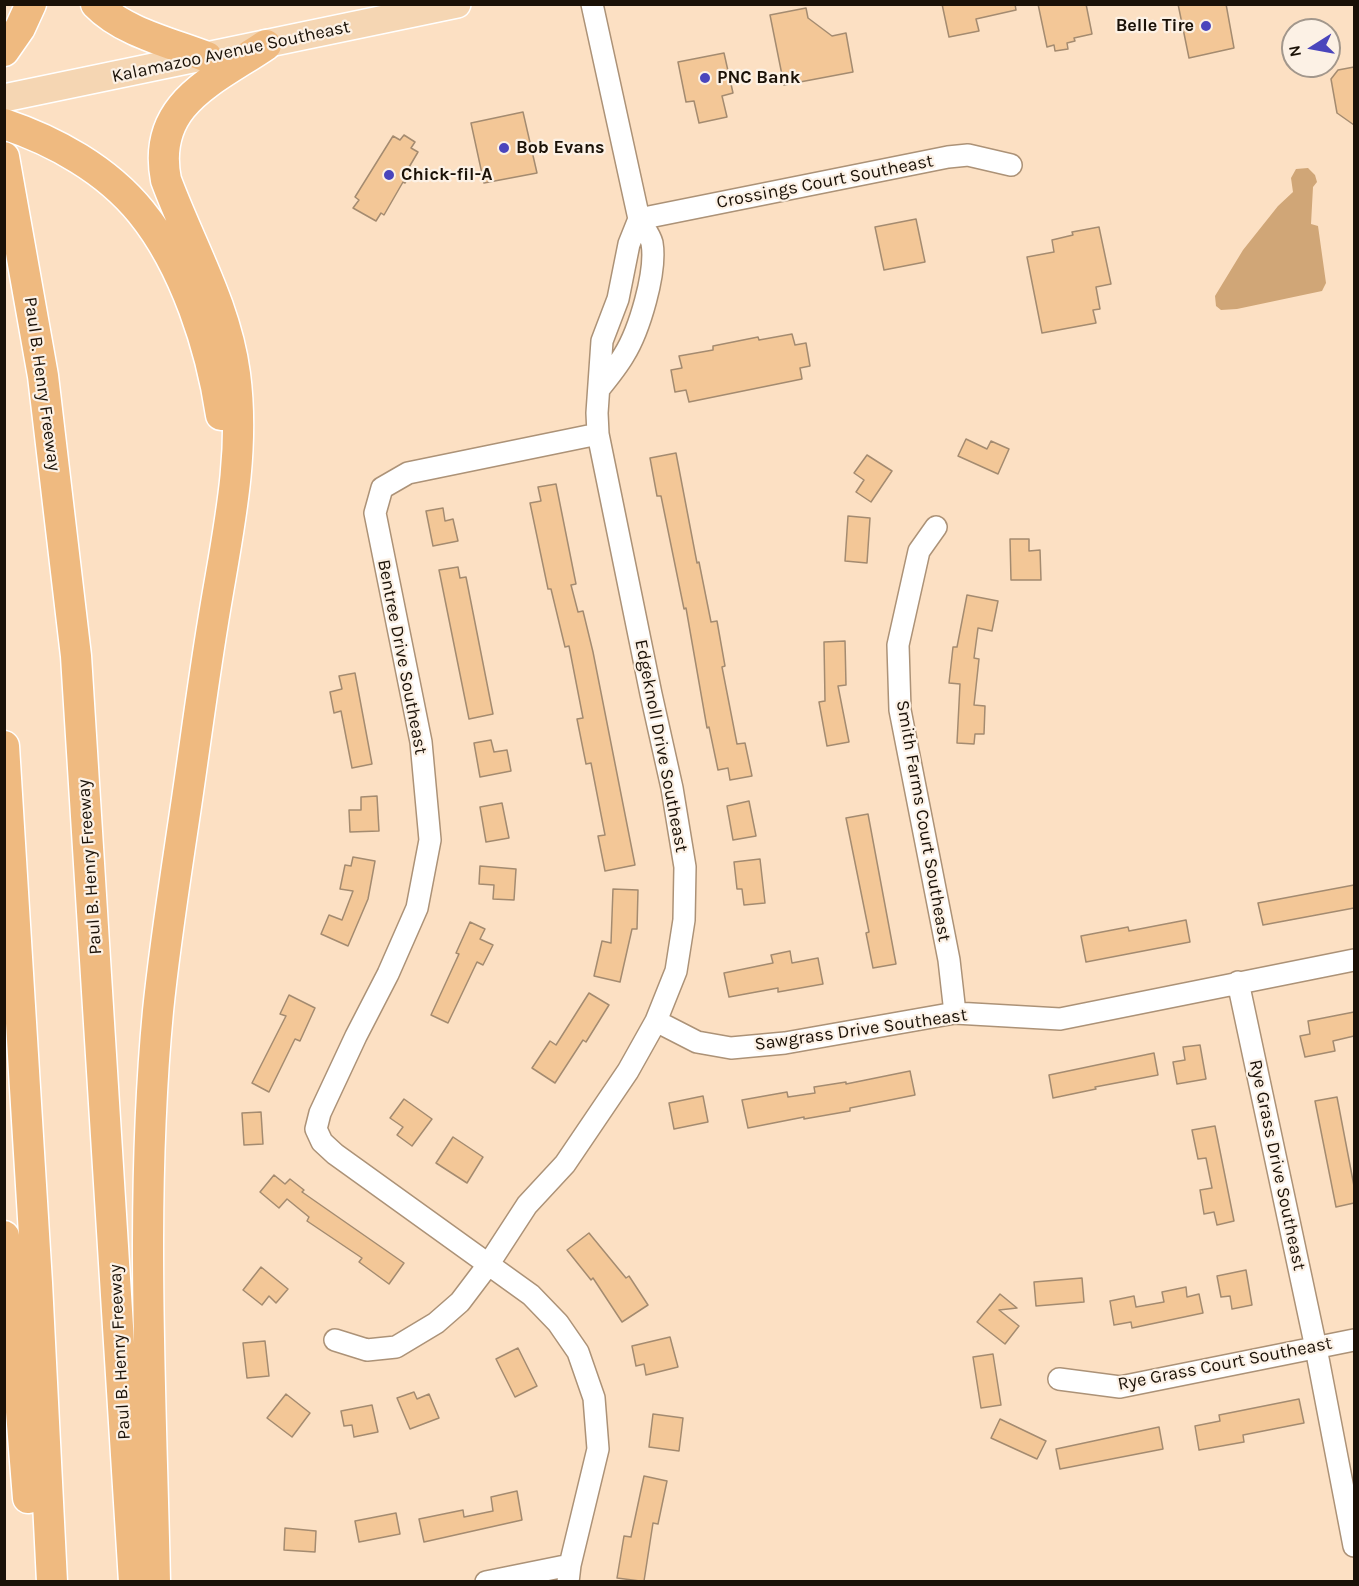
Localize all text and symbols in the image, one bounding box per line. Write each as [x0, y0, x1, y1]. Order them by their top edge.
place label: Belle Tire [1116, 15, 1194, 37]
street label: Kalamazoo Avenue Southeast [110, 16, 352, 88]
north arrow [1281, 18, 1341, 78]
marker: Belle Tire [1199, 19, 1213, 33]
text: N [1284, 44, 1305, 59]
place label: PNC Bank [717, 67, 800, 89]
marker: PNC Bank [698, 71, 712, 85]
place label: Bob Evans [516, 137, 605, 159]
marker: Bob Evans [497, 141, 511, 155]
street label: Crossings Court Southeast [715, 150, 935, 214]
place label: Chick-fil-A [401, 164, 492, 186]
marker: Chick-fil-A [382, 168, 396, 182]
street label: Paul B. Henry Freeway [19, 295, 65, 473]
street label: Bentree Drive Southeast [372, 558, 432, 756]
street label: Edgeknoll Drive Southeast [630, 638, 692, 854]
street label: Smith Farms Court Southeast [891, 699, 955, 943]
street label: Paul B. Henry Freeway [73, 779, 107, 955]
street label: Sawgrass Drive Southeast [753, 1004, 969, 1056]
street label: Rye Grass Drive Southeast [1244, 1058, 1310, 1272]
street label: Paul B. Henry Freeway [105, 1264, 135, 1440]
street label: Rye Grass Court Southeast [1116, 1333, 1334, 1395]

